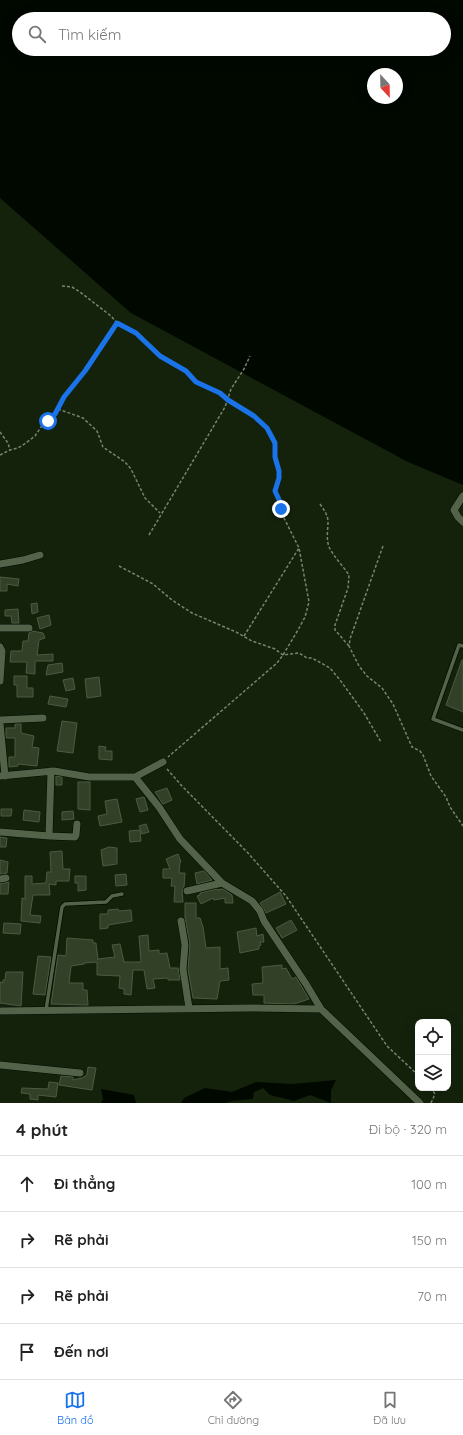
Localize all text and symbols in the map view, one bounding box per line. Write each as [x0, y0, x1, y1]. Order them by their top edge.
search box [12, 12, 451, 56]
icon: search [26, 23, 48, 45]
text: Tìm kiếm [58, 25, 121, 44]
north arrow [367, 68, 403, 104]
route start [39, 412, 57, 430]
route end [272, 500, 290, 518]
map controls [415, 1019, 451, 1091]
button: locate [415, 1019, 451, 1055]
button: layers [415, 1055, 451, 1091]
text: 4 phút [16, 1119, 68, 1140]
text: Đi bộ · 320 m [369, 1121, 447, 1137]
icon: ahead [16, 1173, 38, 1195]
text: Đi thẳng [54, 1174, 115, 1193]
text: 100 m [411, 1176, 447, 1192]
icon: right [16, 1229, 38, 1251]
text: Rẽ phải [54, 1230, 108, 1249]
text: 150 m [412, 1232, 447, 1248]
icon: right [16, 1285, 38, 1307]
text: Rẽ phải [54, 1286, 108, 1305]
text: 70 m [417, 1288, 447, 1304]
icon: arrive [16, 1341, 38, 1363]
text: Đến nơi [54, 1342, 109, 1361]
tab: Bản đồ [57, 1389, 94, 1427]
tab: Chỉ đường [208, 1389, 259, 1427]
tab: Đã lưu [373, 1389, 406, 1427]

